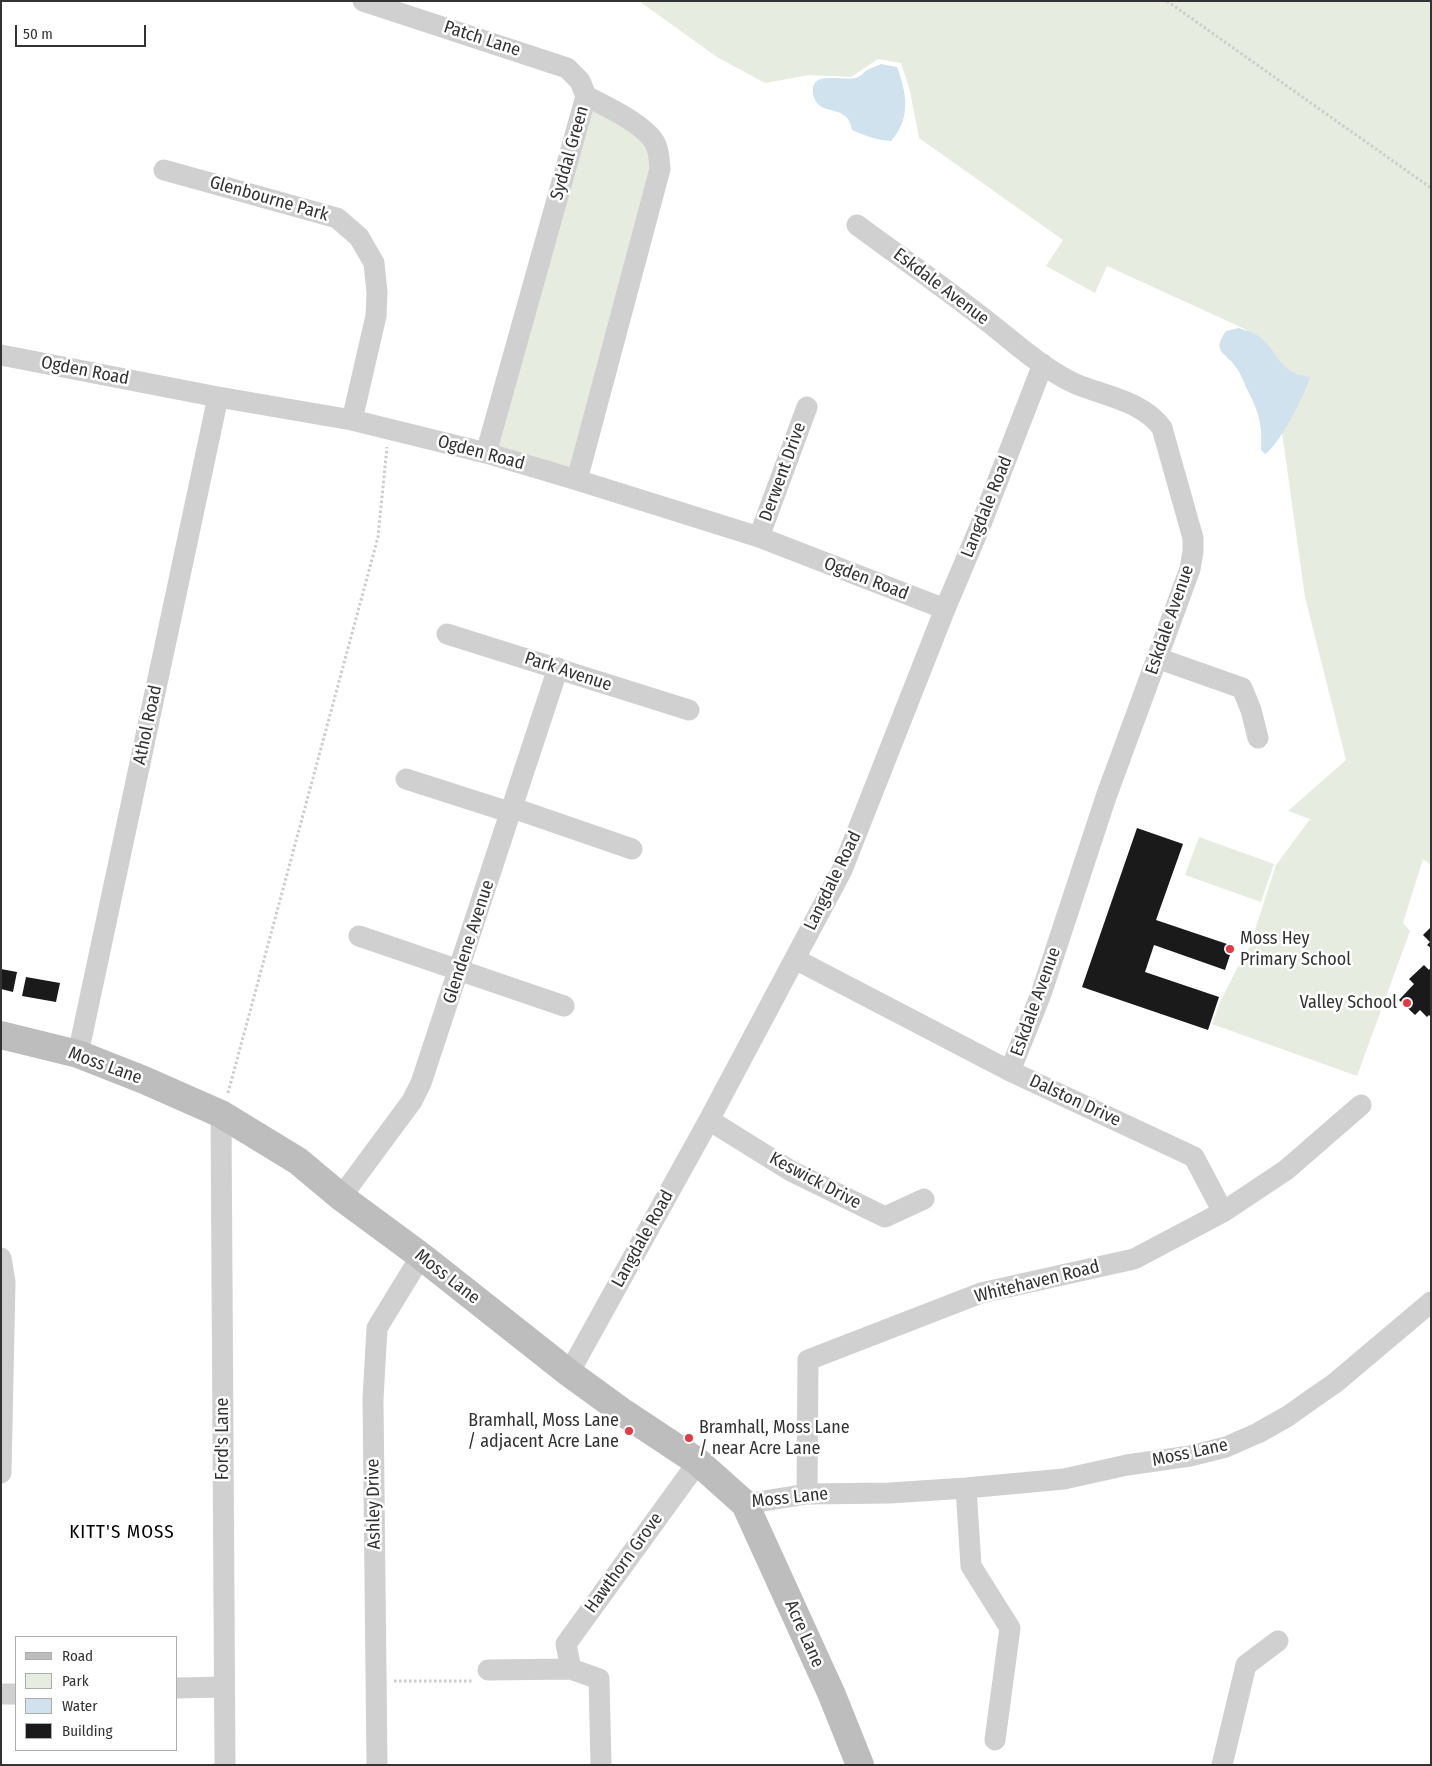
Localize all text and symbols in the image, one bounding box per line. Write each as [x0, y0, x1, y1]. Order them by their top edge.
scale bar [18, 15, 149, 47]
street label: Patch Lane [441, 16, 523, 62]
text: 50 m [23, 25, 53, 43]
street label: Syddal Green [546, 103, 594, 203]
street label: Glenbourne Park [207, 172, 331, 226]
street label: Eskdale Avenue [889, 244, 993, 330]
street label: Ogden Road [39, 352, 131, 390]
street label: Derwent Drive [755, 419, 811, 525]
street label: Ogden Road [435, 431, 527, 475]
street label: Langdale Road [957, 453, 1017, 561]
street label: Ogden Road [821, 553, 911, 605]
street label: Eskdale Avenue [1141, 562, 1199, 678]
street label: Park Avenue [522, 648, 614, 696]
street label: Athol Road [129, 683, 167, 767]
street label: Langdale Road [800, 828, 866, 934]
street label: Glendene Avenue [439, 878, 499, 1006]
place label: Moss Hey Primary School [1240, 928, 1351, 971]
marker: Moss Hey Primary School [1224, 943, 1236, 955]
street label: Eskdale Avenue [1006, 945, 1066, 1059]
place label: Valley School [1300, 992, 1397, 1014]
marker: Valley School [1401, 997, 1413, 1009]
street label: Moss Lane [65, 1043, 145, 1089]
street label: Dalston Drive [1026, 1070, 1124, 1132]
street label: Keswick Drive [766, 1148, 864, 1214]
street label: Langdale Road [607, 1187, 679, 1291]
street label: Moss Lane [410, 1245, 484, 1309]
street label: Whitehaven Road [972, 1256, 1102, 1308]
street label: Ford's Lane [212, 1398, 234, 1480]
place label: Bramhall, Moss Lane / adjacent Acre Lane [468, 1410, 619, 1452]
place label: Bramhall, Moss Lane / near Acre Lane [699, 1417, 850, 1460]
marker: Bramhall, Moss Lane / adjacent Acre Lane [623, 1425, 635, 1437]
marker: Bramhall, Moss Lane / near Acre Lane [683, 1432, 695, 1444]
street label: Moss Lane [1150, 1434, 1230, 1472]
street label: Ashley Drive [362, 1459, 386, 1549]
street label: Moss Lane [751, 1483, 829, 1513]
street label: Hawthorn Grove [580, 1509, 668, 1617]
district label: KITT'S MOSS [68, 1522, 176, 1544]
street label: Acre Lane [780, 1597, 828, 1671]
legend [15, 1636, 178, 1751]
text: Road [62, 1647, 93, 1665]
text: Park [62, 1672, 89, 1690]
text: Water [62, 1697, 97, 1715]
text: Building [62, 1722, 113, 1740]

